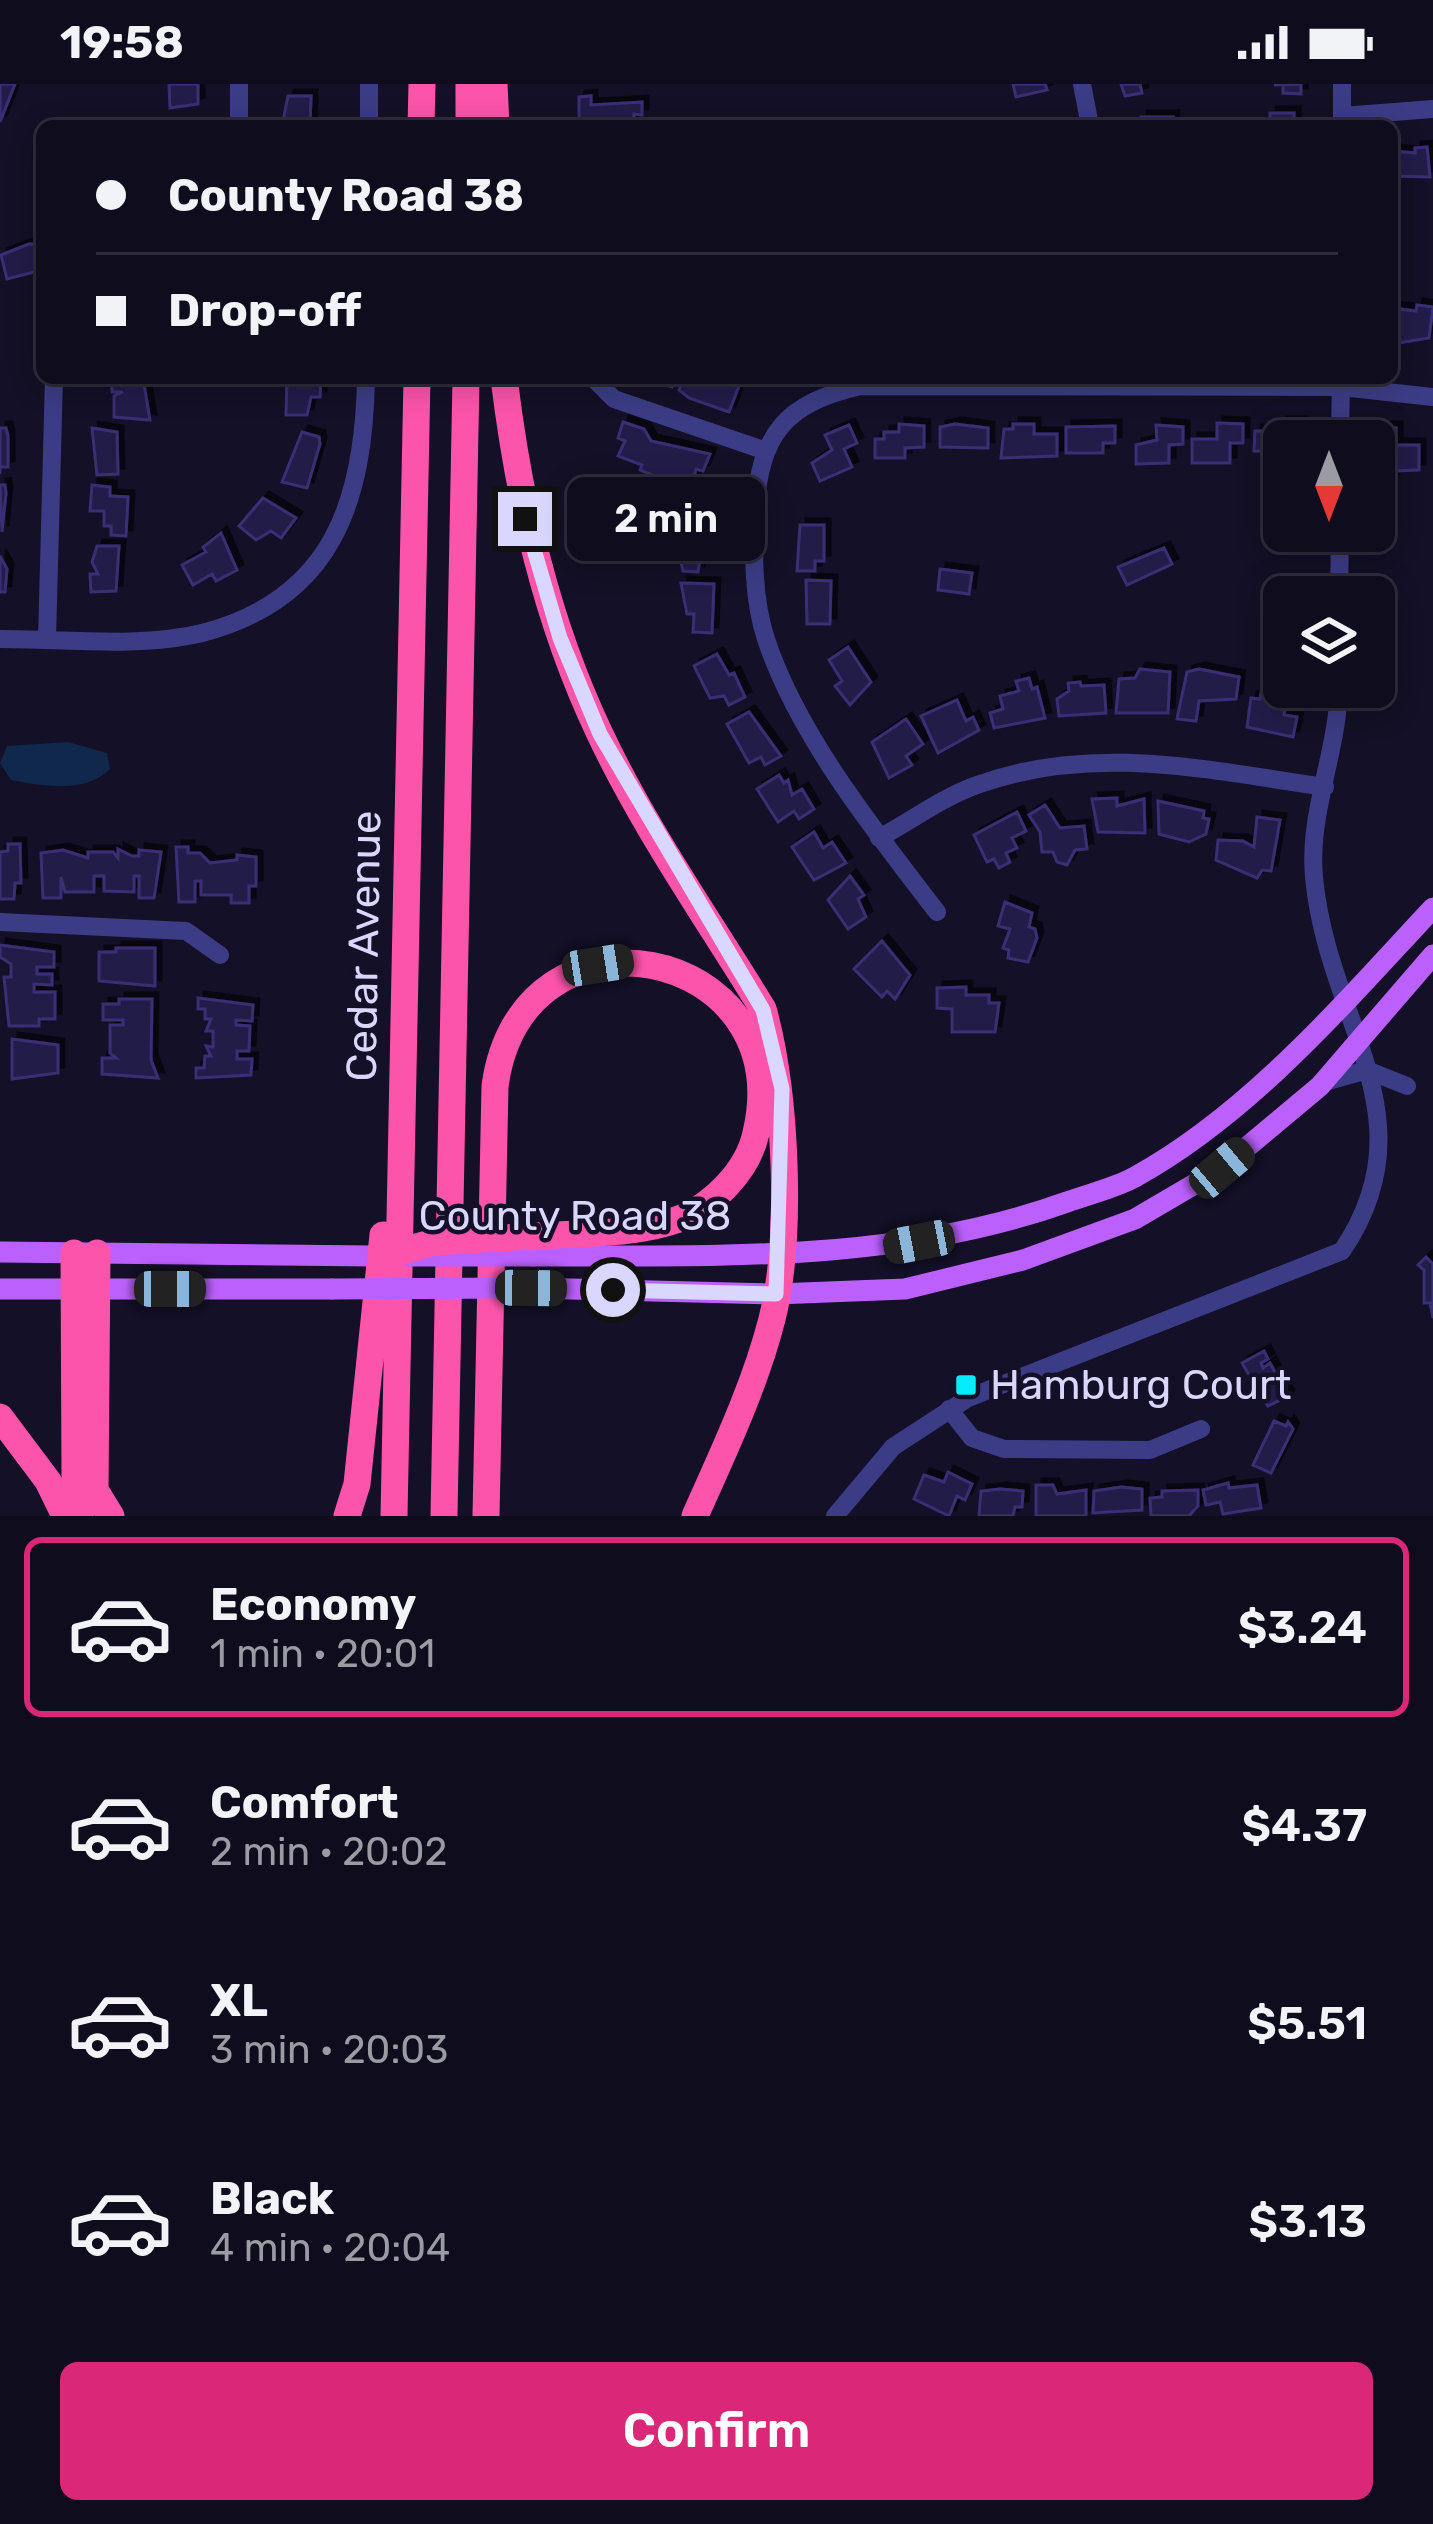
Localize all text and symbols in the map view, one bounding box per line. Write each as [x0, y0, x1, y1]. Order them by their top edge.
text: 19:58 [60, 16, 184, 69]
text: County Road 38 [168, 169, 524, 222]
text: Drop-off [168, 284, 361, 337]
north arrow [1263, 420, 1395, 552]
map controls [1263, 420, 1395, 708]
callout: 2 min [567, 477, 765, 561]
route end [498, 492, 552, 546]
text: 2 min [614, 496, 718, 542]
button: layers [1263, 576, 1395, 708]
street label: Cedar Avenue [337, 810, 391, 1082]
car [560, 942, 636, 988]
car [1183, 1131, 1261, 1205]
street label: County Road 38 [418, 1191, 732, 1241]
car [880, 1217, 958, 1267]
route start [586, 1263, 640, 1317]
car [495, 1269, 567, 1307]
car [134, 1271, 206, 1307]
place label: Hamburg Court [990, 1360, 1291, 1410]
marker: Hamburg Court [953, 1372, 979, 1398]
icon: car [66, 1573, 174, 1681]
text: Economy [210, 1578, 416, 1631]
text: $3.24 [1238, 1601, 1367, 1654]
text: 1 min · 20:01 [210, 1631, 435, 1677]
icon: car [66, 1771, 174, 1879]
text: Comfort [210, 1776, 399, 1829]
text: $4.37 [1241, 1799, 1367, 1852]
text: 2 min · 20:02 [210, 1829, 447, 1875]
icon: car [66, 1969, 174, 2077]
text: XL [210, 1974, 268, 2027]
text: $5.51 [1247, 1997, 1367, 2050]
text: 3 min · 20:03 [210, 2027, 449, 2073]
icon: car [66, 2167, 174, 2275]
text: Black [210, 2172, 334, 2225]
text: $3.13 [1249, 2195, 1367, 2248]
text: 4 min · 20:04 [210, 2225, 450, 2271]
button: Confirm [60, 2362, 1373, 2500]

